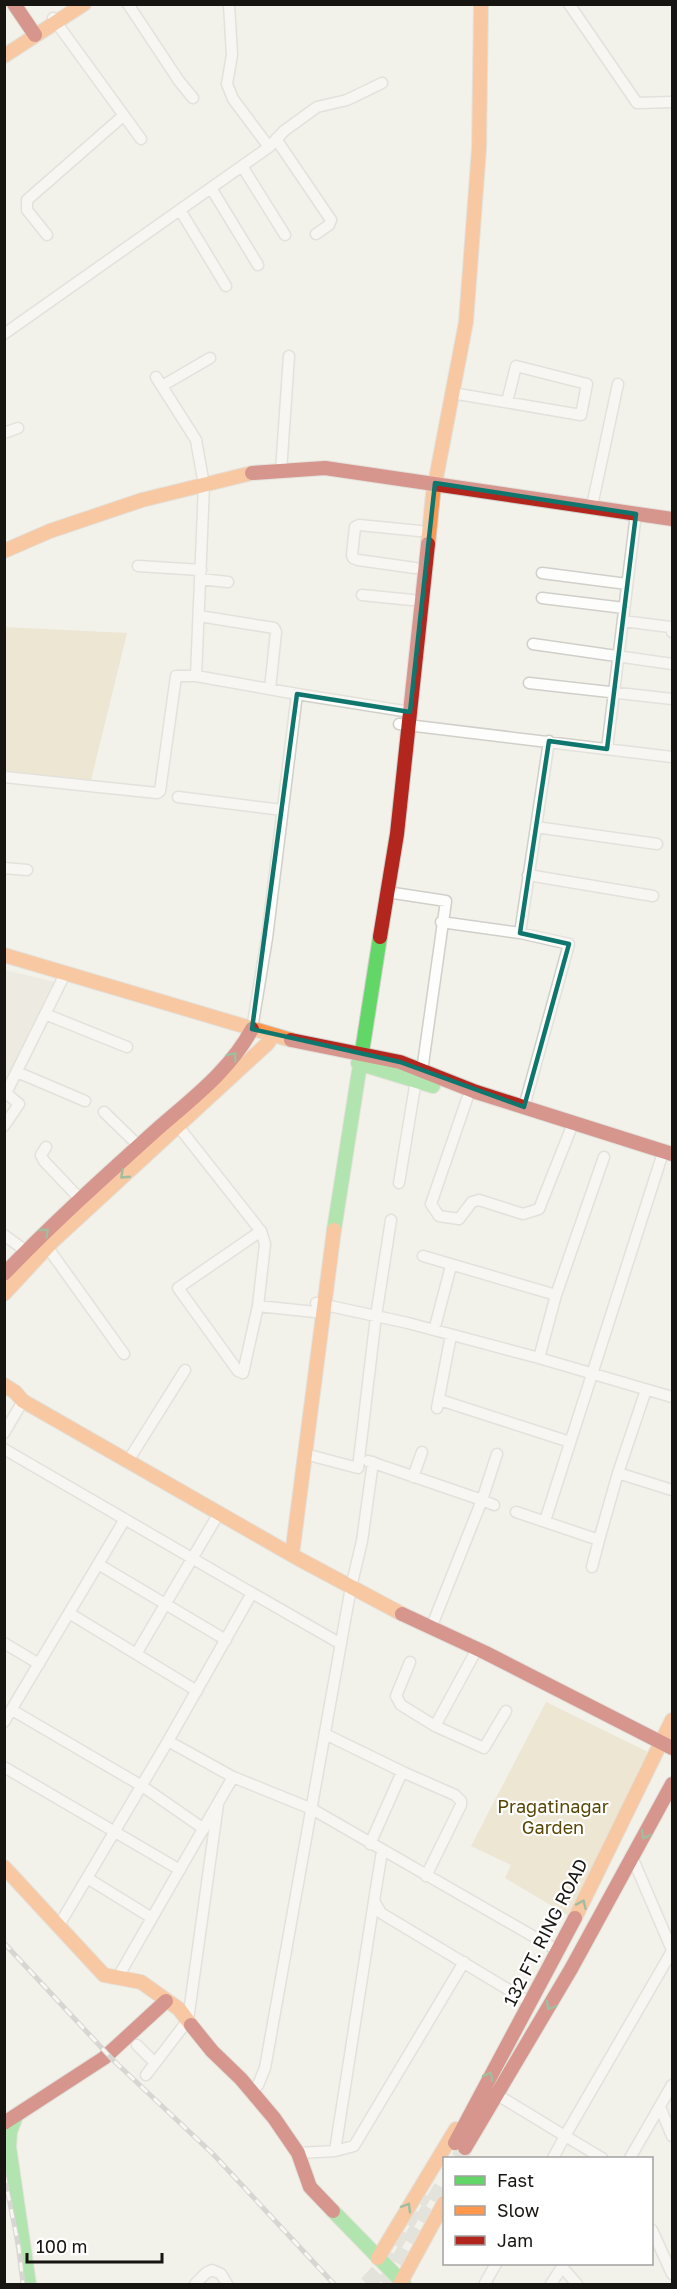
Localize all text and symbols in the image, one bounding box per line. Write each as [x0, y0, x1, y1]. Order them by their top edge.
one-way arrow [226, 1052, 237, 1063]
one-way arrow [120, 1168, 130, 1179]
one-way arrow [38, 1229, 49, 1240]
park label: Pragatinagar Garden [497, 1795, 609, 1838]
one-way arrow [641, 1829, 652, 1839]
street label: 132 FT. RING ROAD [498, 1854, 592, 2010]
one-way arrow [574, 1900, 586, 1911]
one-way arrow [546, 1999, 557, 2010]
one-way arrow [482, 2071, 494, 2082]
legend [443, 2157, 653, 2265]
text: Fast [497, 2169, 534, 2191]
text: Slow [497, 2199, 540, 2221]
one-way arrow [400, 2203, 411, 2213]
scale bar [27, 2226, 162, 2264]
text: Jam [497, 2229, 533, 2251]
text: 100 m [36, 2235, 87, 2257]

